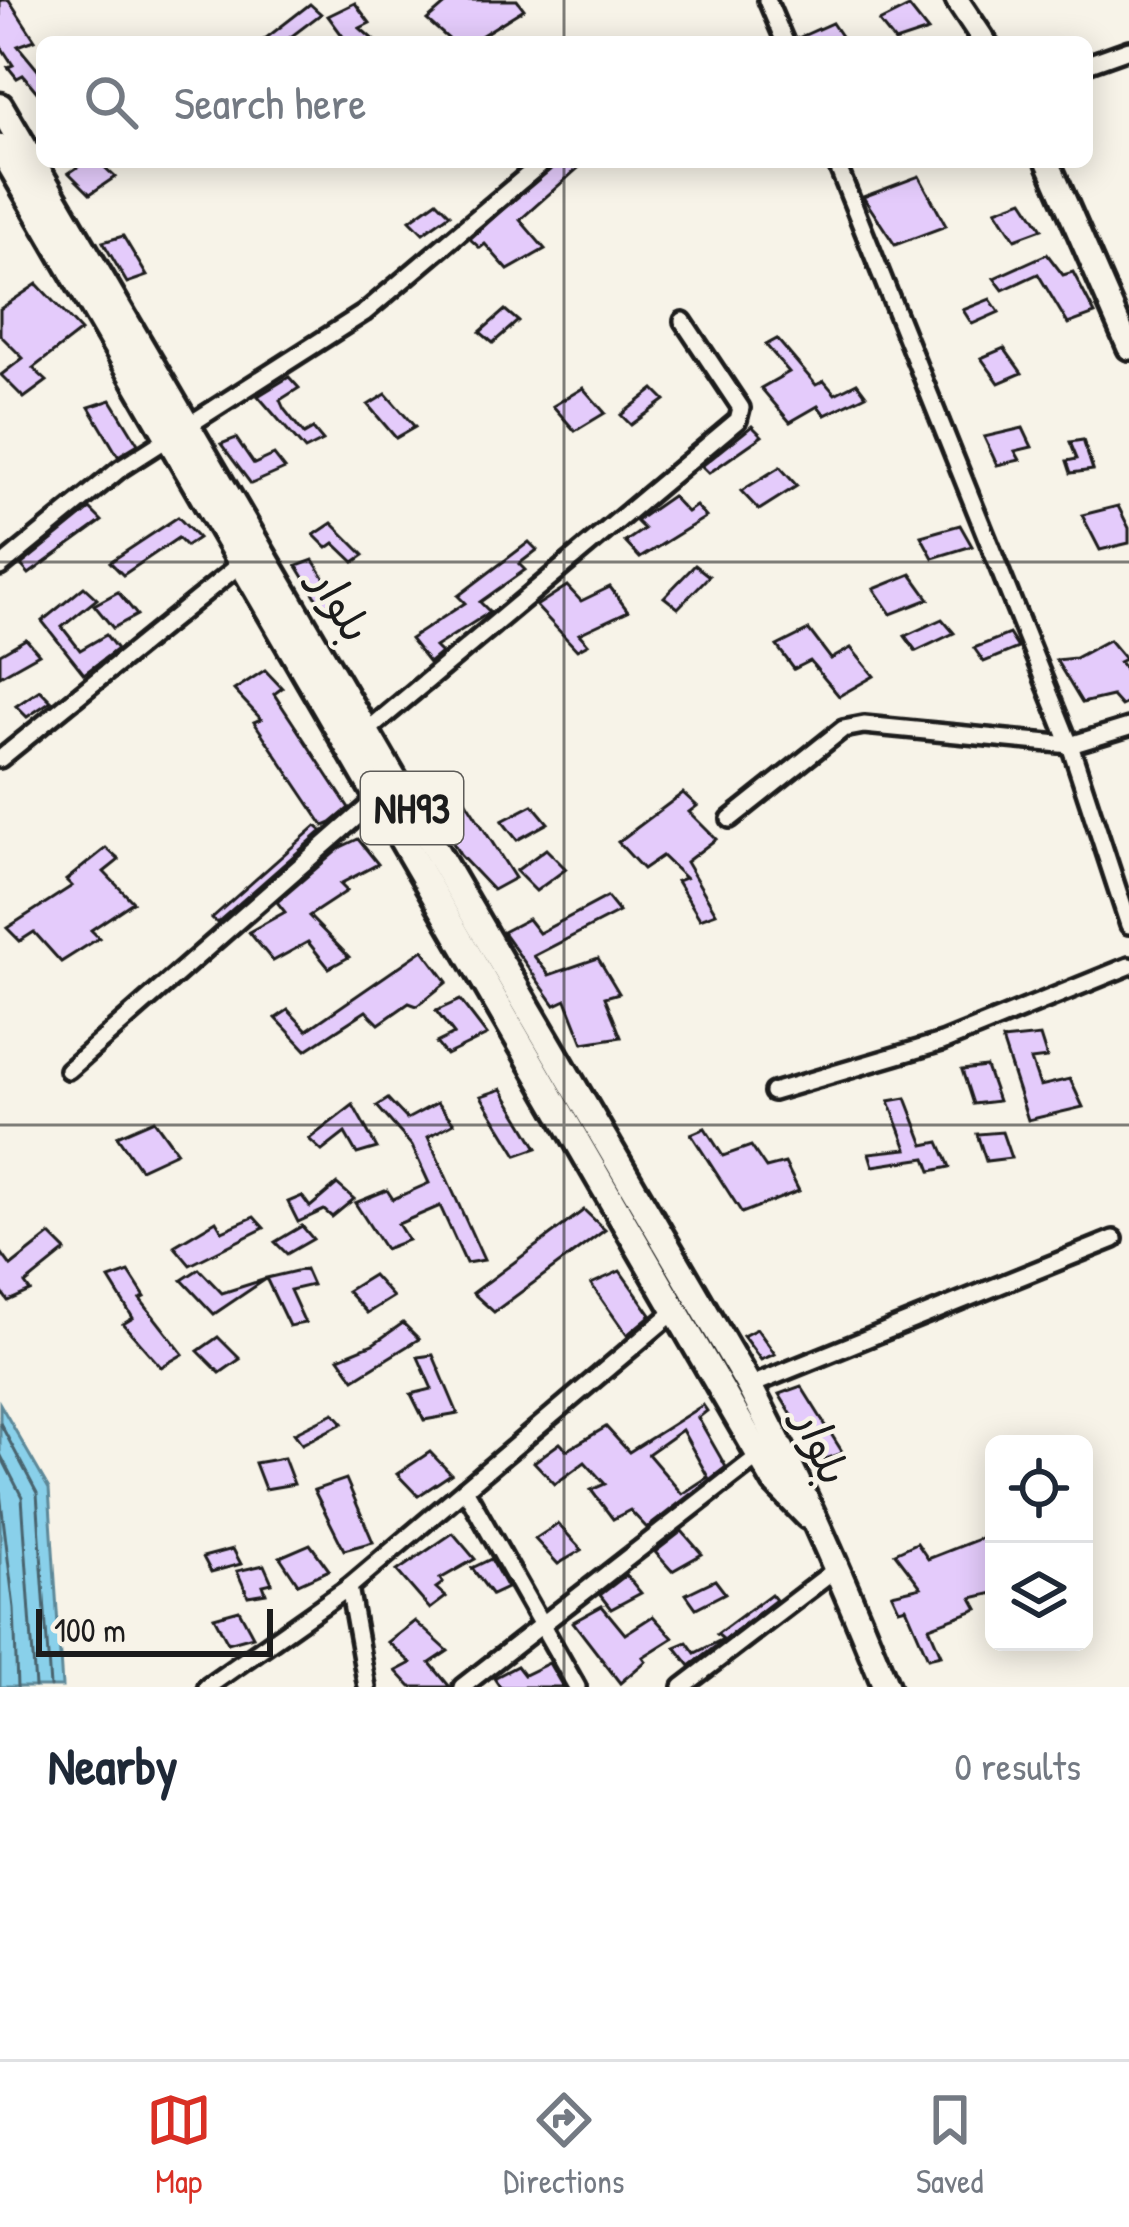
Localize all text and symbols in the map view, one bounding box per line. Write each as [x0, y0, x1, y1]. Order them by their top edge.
search box [36, 36, 1093, 168]
icon: search [78, 69, 144, 135]
text: Search here [174, 72, 366, 133]
street label: بلوار [295, 553, 388, 653]
road number: NH93 [361, 772, 463, 844]
street label: بلوار [779, 1396, 866, 1493]
map controls [985, 1435, 1093, 1651]
button: locate [985, 1435, 1093, 1543]
button: layers [985, 1543, 1093, 1651]
scale bar [36, 1603, 273, 1656]
text: 100 m [54, 1608, 126, 1652]
text: Nearby [48, 1731, 178, 1800]
text: 0 results [955, 1739, 1081, 1792]
tab: Map [146, 2087, 212, 2203]
tab: Directions [503, 2087, 625, 2203]
tab: Saved [916, 2087, 983, 2203]

